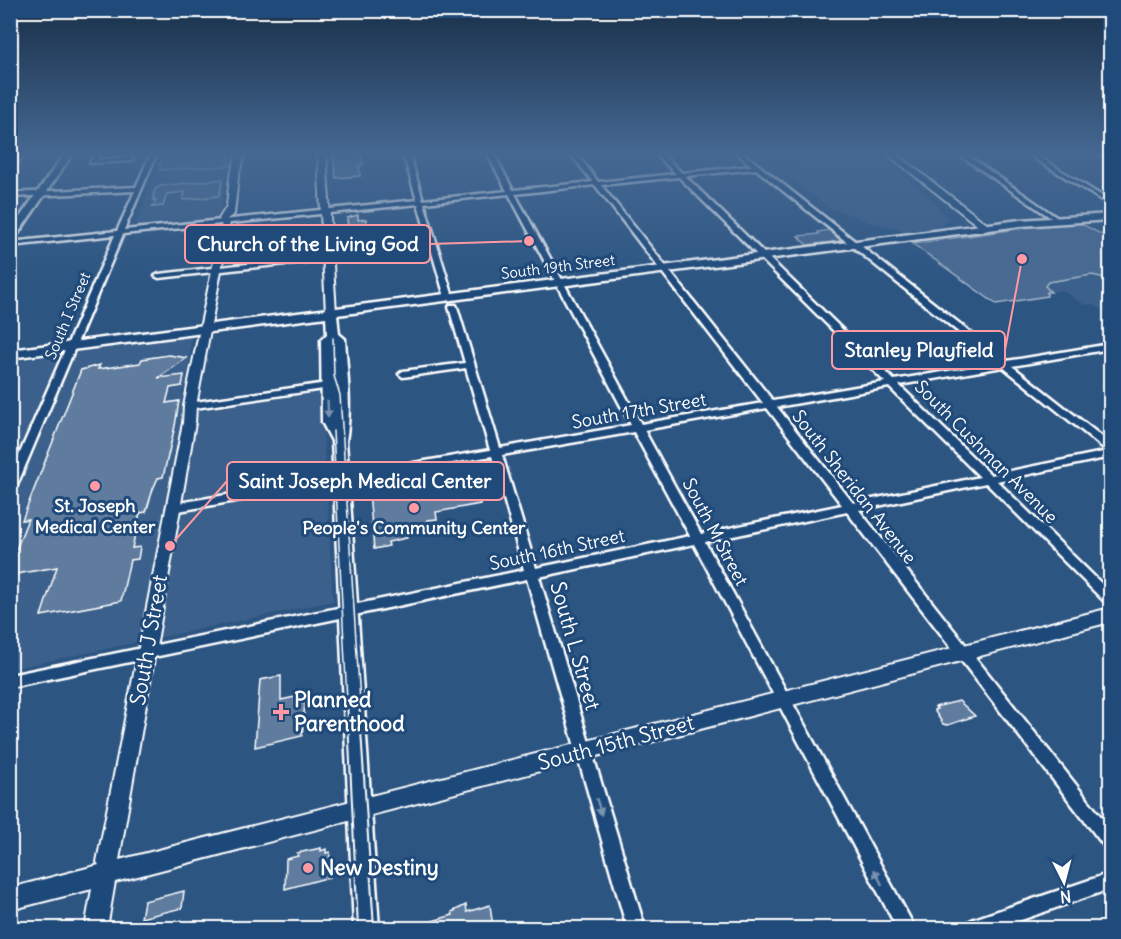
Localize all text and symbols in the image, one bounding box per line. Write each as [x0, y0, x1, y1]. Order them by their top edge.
callout: Church of the Living God [185, 225, 430, 263]
text: Church of the Living God [197, 231, 419, 256]
street label: South 19th Street [500, 250, 616, 283]
street label: South I Street [41, 269, 94, 362]
callout: Stanley Playfield [832, 331, 1005, 369]
text: Stanley Playfield [844, 337, 994, 362]
street label: South Cushman Avenue [910, 375, 1063, 528]
street label: South 17th Street [570, 387, 708, 434]
one-way arrow [324, 400, 333, 419]
street label: South Sheridan Avenue [787, 405, 922, 568]
callout: Saint Joseph Medical Center [227, 462, 504, 500]
text: Saint Joseph Medical Center [239, 468, 492, 493]
street label: South M Street [678, 474, 753, 589]
marker: St. Joseph Medical Center [88, 479, 102, 493]
place label: St. Joseph Medical Center [35, 494, 156, 538]
marker: People's Community Center [407, 501, 421, 515]
place label: People's Community Center [303, 516, 526, 539]
street label: South 16th Street [487, 524, 627, 575]
street label: South J Street [124, 573, 173, 707]
street label: South L Street [544, 579, 607, 713]
place label: Planned Parenthood [294, 686, 405, 737]
marker: Planned Parenthood [272, 703, 290, 721]
street label: South 15th Street [535, 709, 697, 776]
one-way arrow [595, 798, 604, 816]
north arrow [1034, 852, 1094, 912]
place label: New Destiny [320, 854, 439, 881]
marker: New Destiny [301, 861, 315, 875]
one-way arrow [873, 868, 883, 885]
text: N [1059, 886, 1072, 907]

